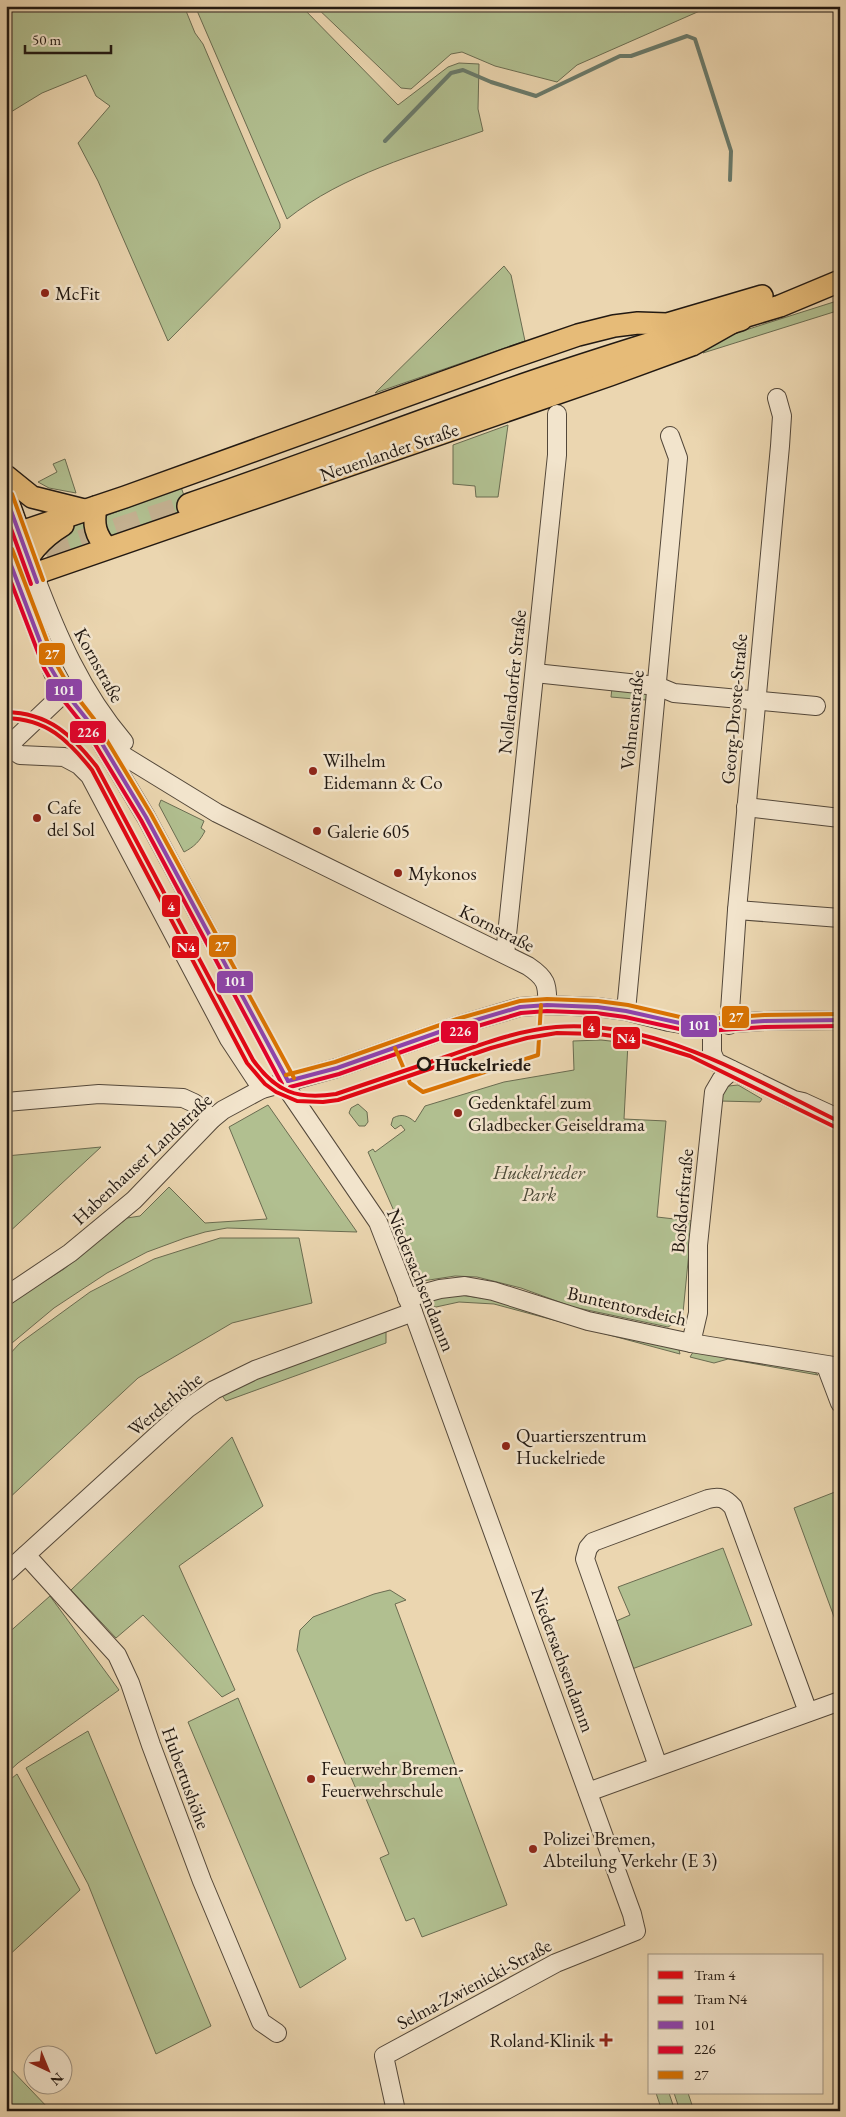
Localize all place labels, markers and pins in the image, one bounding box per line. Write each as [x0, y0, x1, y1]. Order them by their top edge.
place label: McFit [55, 281, 100, 306]
marker: McFit [39, 287, 51, 299]
place label: Wilhelm Eidemann & Co [323, 748, 443, 795]
marker: Wilhelm Eidemann & Co [307, 765, 319, 777]
place label: Cafe del Sol [47, 795, 95, 842]
marker: Cafe del Sol [31, 812, 43, 824]
place label: Galerie 605 [327, 819, 410, 844]
marker: Galerie 605 [311, 825, 323, 837]
place label: Mykonos [408, 861, 477, 886]
marker: Mykonos [392, 867, 404, 879]
place label: Huckelriede [435, 1052, 531, 1077]
marker: Huckelriede [417, 1057, 431, 1071]
place label: Gedenktafel zum Gladbecker Geiseldrama [468, 1090, 645, 1137]
marker: Gedenktafel zum Gladbecker Geiseldrama [452, 1107, 464, 1119]
place label: Quartierszentrum Huckelriede [516, 1423, 647, 1470]
marker: Quartierszentrum Huckelriede [500, 1440, 512, 1452]
place label: Feuerwehr Bremen- Feuerwehrschule [321, 1756, 464, 1803]
marker: Feuerwehr Bremen- Feuerwehrschule [305, 1773, 317, 1785]
place label: Polizei Bremen, Abteilung Verkehr (E 3) [542, 1826, 717, 1873]
marker: Polizei Bremen, Abteilung Verkehr (E 3) [527, 1843, 539, 1855]
place label: Roland-Klinik [490, 2028, 596, 2053]
marker: Roland-Klinik [599, 2033, 613, 2047]

